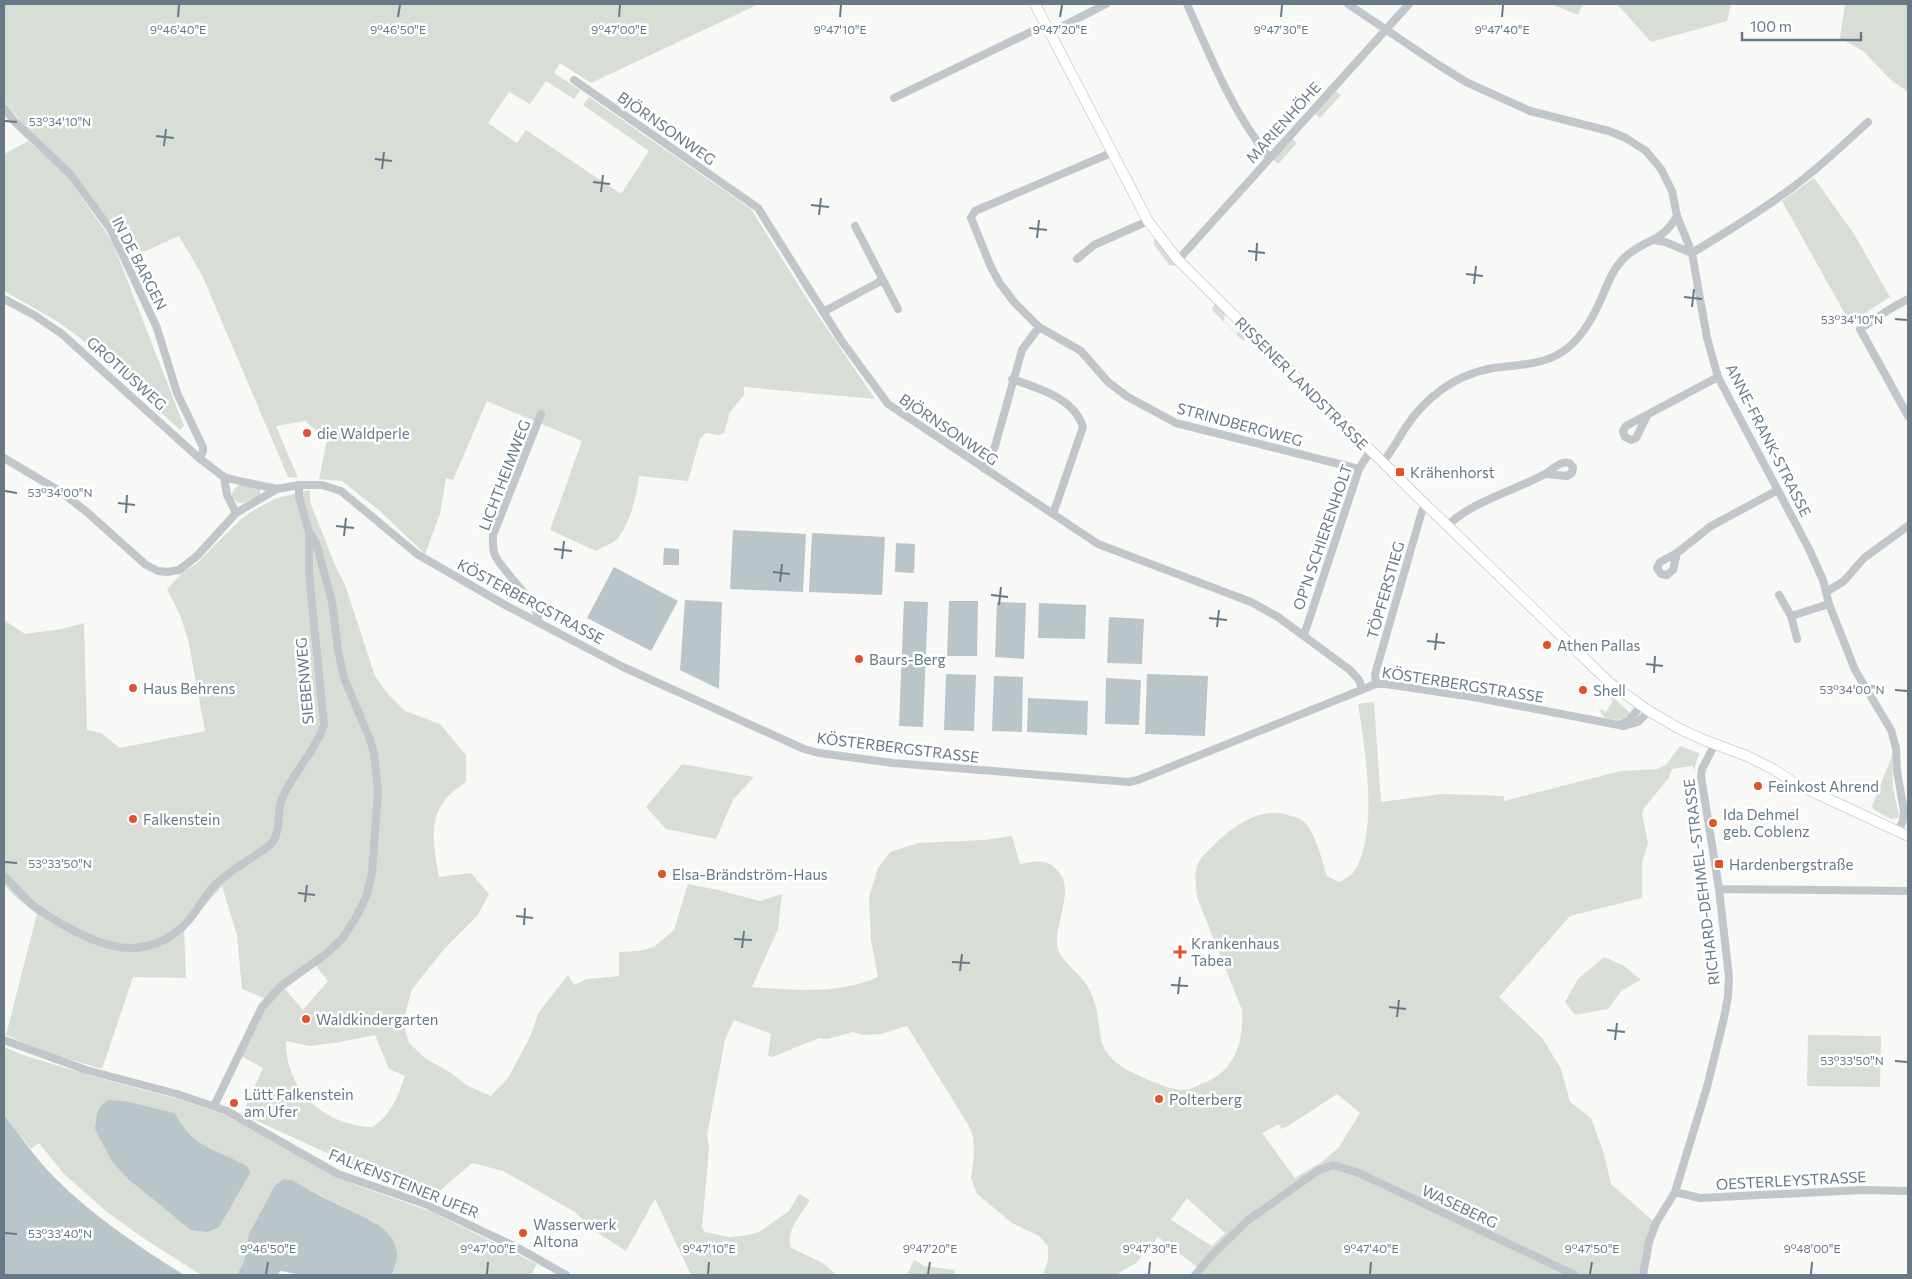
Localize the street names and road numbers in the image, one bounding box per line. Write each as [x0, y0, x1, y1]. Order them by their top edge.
street label: MARIENHÖHE [1242, 78, 1324, 166]
street label: BJÖRNSONWEG [615, 88, 719, 168]
street label: IN DE BARGEN [109, 213, 171, 313]
street label: RISSENER LANDSTRASSE [1232, 313, 1372, 453]
street label: GROTIUSWEG [83, 332, 171, 414]
street label: ANNE-FRANK-STRASSE [1723, 361, 1815, 520]
street label: BJÖRNSONWEG [896, 389, 1002, 469]
street label: STRINDBERGWEG [1175, 399, 1305, 449]
street label: LICHTHEIMWEG [475, 417, 533, 533]
street label: OP'N SCHIERENHOLT [1289, 461, 1356, 612]
street label: TÖPFERSTIEG [1362, 539, 1408, 641]
street label: KÖSTERBERGSTRASSE [455, 555, 607, 647]
street label: SIEBENWEG [291, 637, 317, 725]
street label: KÖSTERBERGSTRASSE [1381, 662, 1545, 706]
street label: KÖSTERBERGSTRASSE [816, 728, 980, 766]
street label: RICHARD-DEHMEL-STRASSE [1679, 778, 1723, 986]
street label: FALKENSTEINER UFER [326, 1145, 482, 1221]
street label: OESTERLEYSTRASSE [1715, 1167, 1867, 1193]
street label: WASEBERG [1419, 1181, 1501, 1231]

